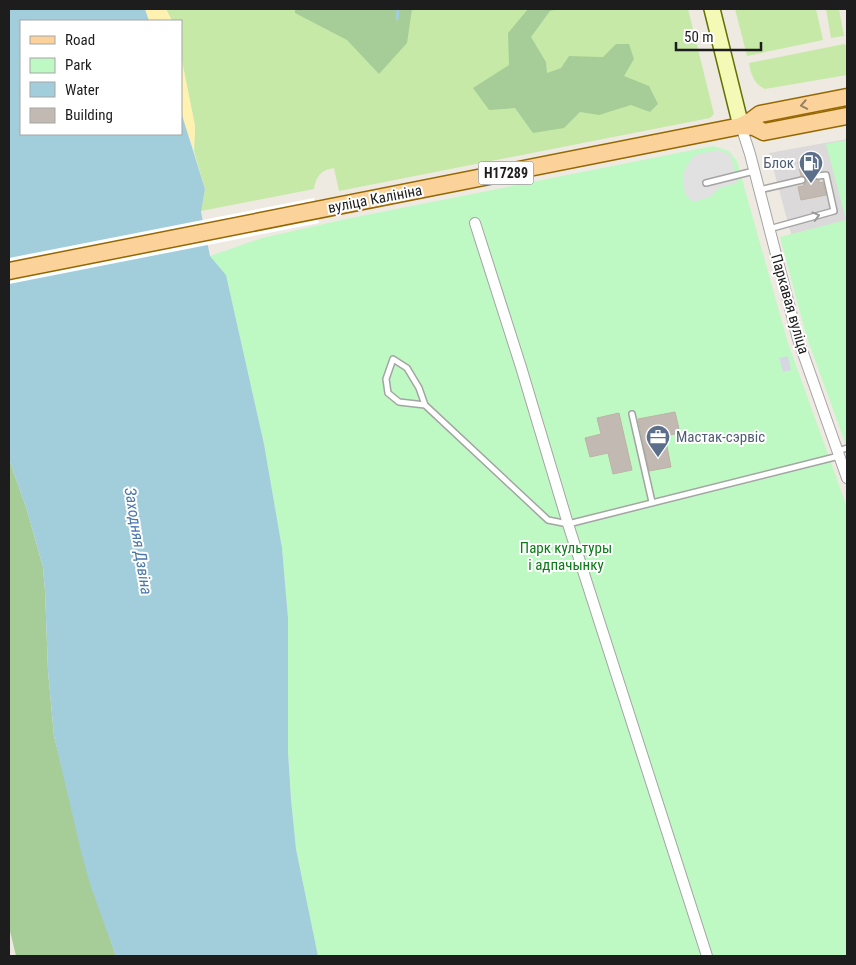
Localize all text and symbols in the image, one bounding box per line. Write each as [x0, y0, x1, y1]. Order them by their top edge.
legend [20, 20, 182, 135]
scale bar [676, 20, 761, 52]
text: 50 m [684, 28, 714, 46]
text: Road [65, 31, 95, 49]
text: Park [65, 56, 92, 74]
text: Water [65, 81, 100, 99]
one-way arrow [799, 100, 808, 110]
text: Building [65, 106, 113, 124]
fuel station icon: Блок [798, 150, 824, 184]
place label: Блок [763, 154, 794, 172]
road number: Н17289 [478, 162, 534, 184]
street label: вуліца Калініна [326, 181, 424, 217]
one-way arrow [811, 211, 820, 222]
street label: Паркавая вуліца [767, 252, 813, 356]
office icon: Мастак-сэрвіс [645, 424, 671, 458]
place label: Мастак-сэрвіс [676, 428, 765, 446]
water label: Заходняя Дзвіна [121, 486, 156, 596]
park label: Парк культуры і адпачынку [520, 539, 612, 574]

